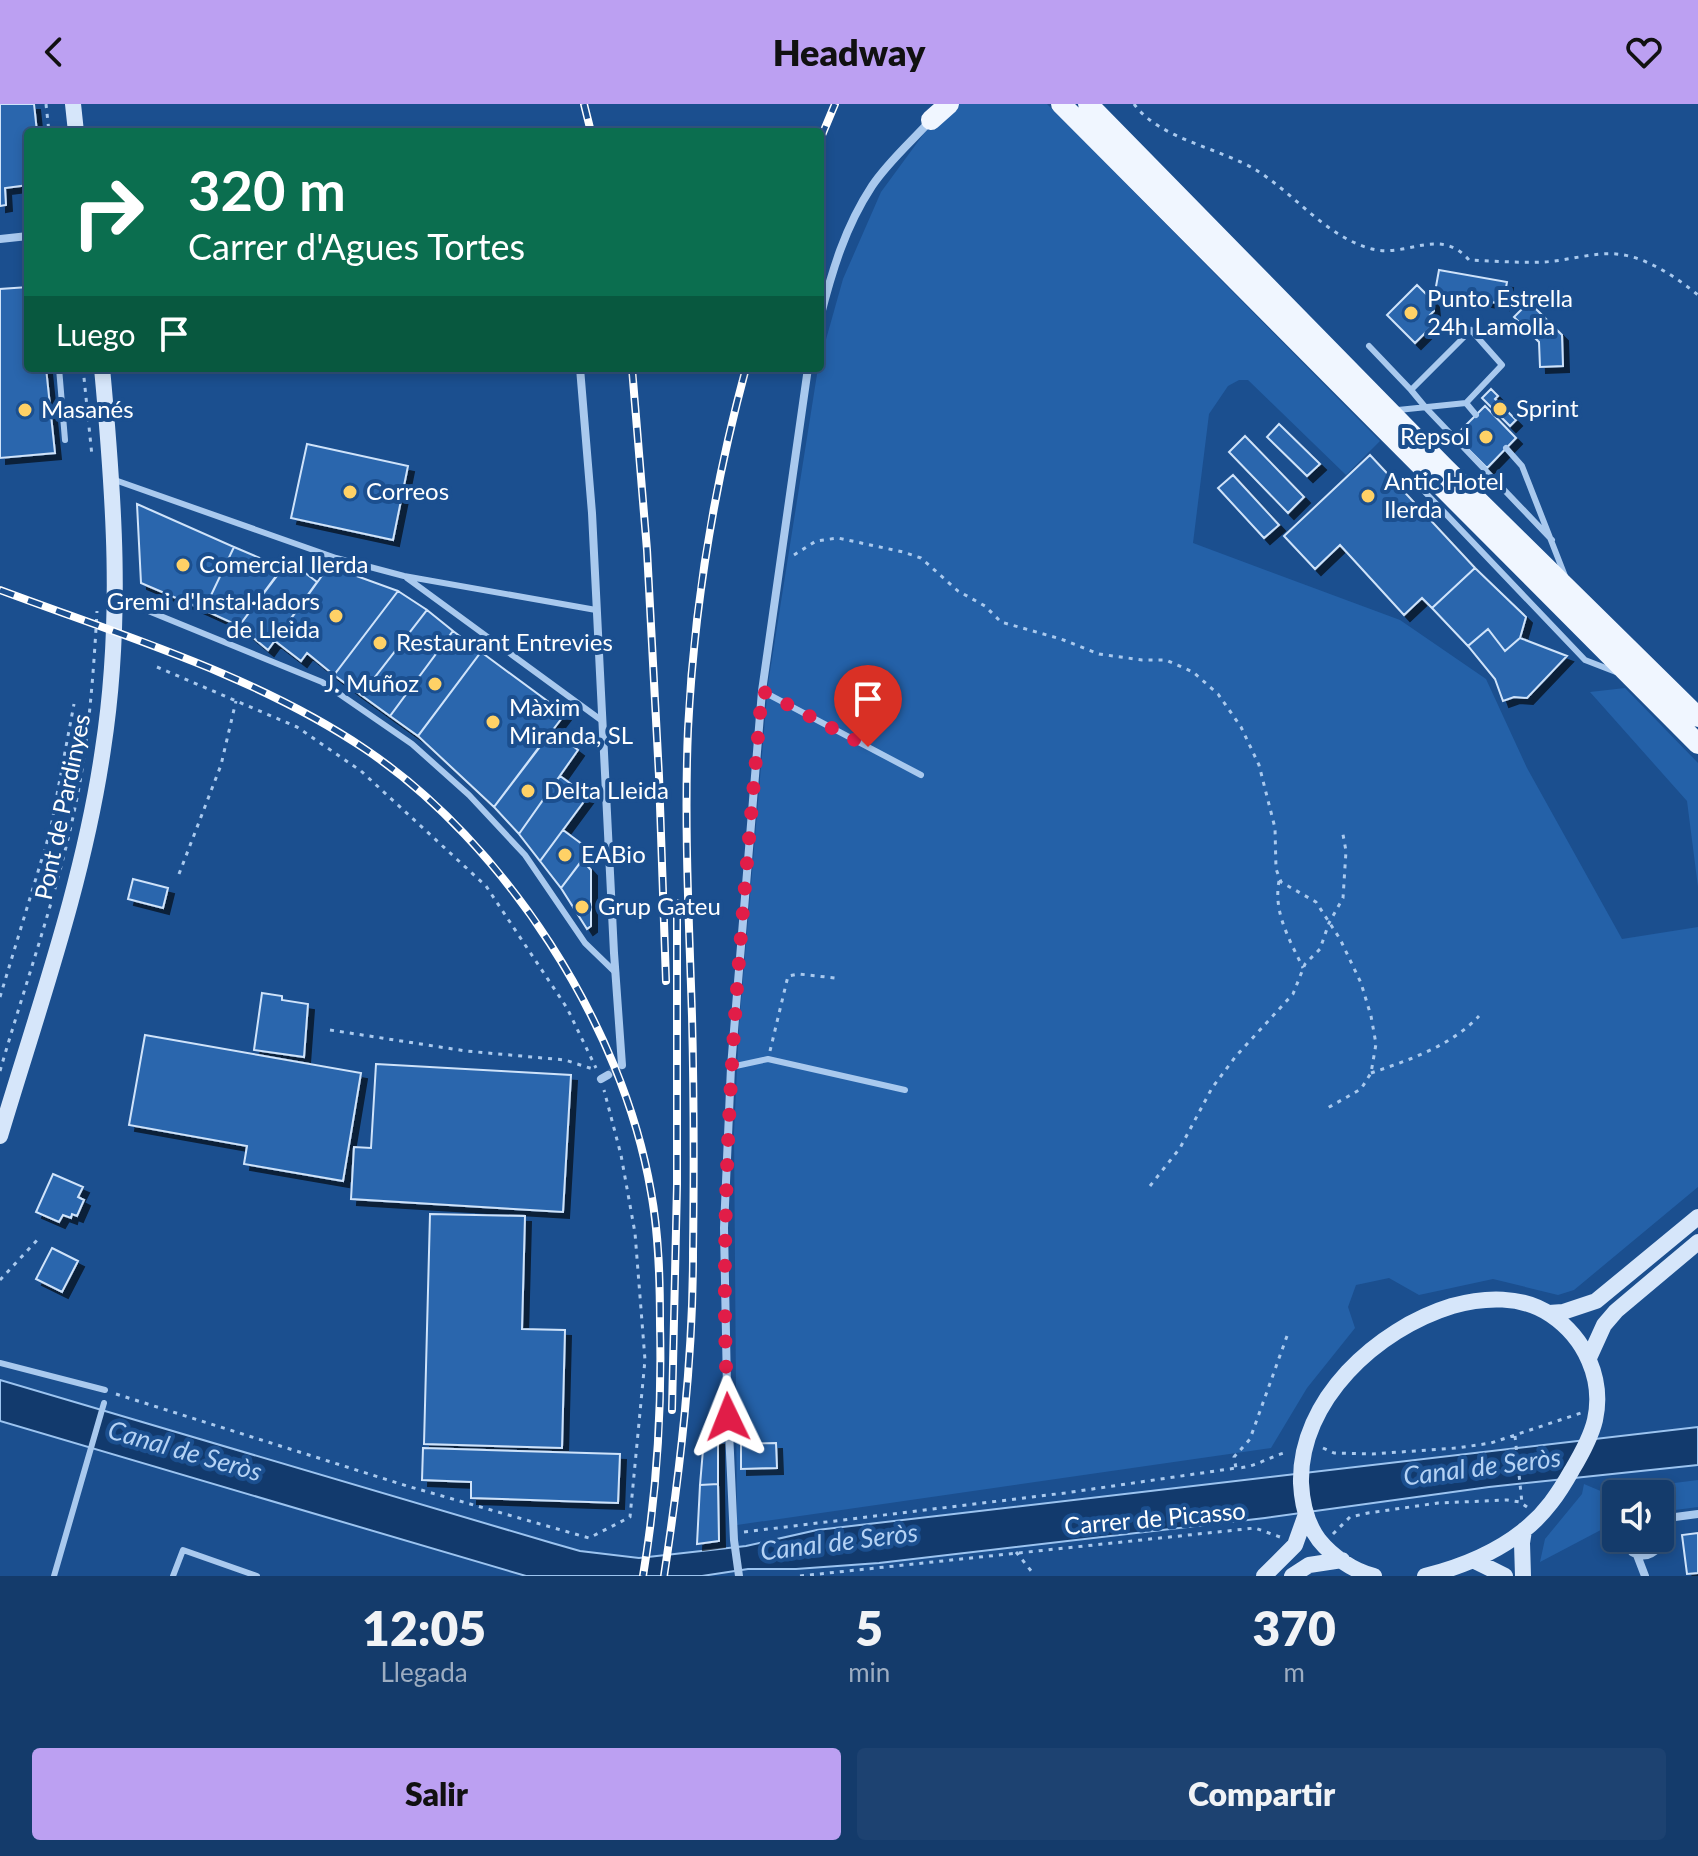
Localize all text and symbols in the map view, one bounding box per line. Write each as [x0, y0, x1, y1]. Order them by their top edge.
icon: back [32, 30, 76, 74]
text: Headway [773, 30, 925, 74]
icon: heart [1622, 30, 1666, 74]
text: 320 m [188, 156, 346, 223]
icon: right [56, 160, 160, 264]
text: Carrer d'Agues Tortes [188, 224, 525, 268]
place label: Punto Estrella 24h Lamolla [1427, 283, 1573, 340]
marker: Punto Estrella 24h Lamolla [1402, 304, 1420, 322]
icon: arrive [152, 312, 196, 356]
text: Luego [56, 316, 136, 352]
place label: Sprint [1516, 393, 1579, 422]
place label: Masanés [41, 394, 134, 423]
marker: Sprint [1491, 400, 1509, 418]
marker: Masanés [16, 401, 34, 419]
place label: Repsol [1400, 421, 1470, 450]
marker: Repsol [1477, 428, 1495, 446]
place label: Antic Hotel Ilerda [1384, 466, 1504, 523]
place label: Correos [366, 476, 449, 505]
marker: Correos [341, 483, 359, 501]
marker: Antic Hotel Ilerda [1359, 487, 1377, 505]
place label: Comercial Ilerda [199, 549, 369, 578]
marker: Comercial Ilerda [174, 556, 192, 574]
place label: Gremi d'Instal·ladors de Lleida [107, 586, 320, 643]
marker: Gremi d'Instal·ladors de Lleida [327, 607, 345, 625]
place label: Restaurant Entrevies [396, 627, 613, 656]
marker: Restaurant Entrevies [371, 634, 389, 652]
pin [834, 665, 902, 747]
place label: J. Muñoz [324, 668, 419, 697]
marker: J. Muñoz [426, 675, 444, 693]
icon: arrive [846, 677, 890, 721]
place label: Màxim Miranda, SL [509, 692, 633, 749]
street label: Pont de Pardinyes [28, 711, 95, 902]
marker: Màxim Miranda, SL [484, 713, 502, 731]
place label: Delta Lleida [544, 775, 669, 804]
marker: Delta Lleida [519, 782, 537, 800]
place label: EABio [581, 839, 646, 868]
marker: EABio [556, 846, 574, 864]
place label: Grup Gateu [598, 891, 721, 920]
marker: Grup Gateu [573, 898, 591, 916]
position arrow [686, 1375, 770, 1459]
water label: Canal de Seròs [105, 1413, 266, 1487]
water label: Canal de Seròs [1401, 1440, 1562, 1492]
map controls [1602, 1480, 1674, 1552]
button: sound [1602, 1480, 1674, 1552]
street label: Carrer de Picasso [1063, 1495, 1247, 1540]
water label: Canal de Seròs [758, 1515, 919, 1567]
text: 12:05 [362, 1599, 486, 1656]
text: 5 [855, 1599, 883, 1656]
text: 370 [1252, 1599, 1336, 1656]
text: Llegada [381, 1656, 468, 1688]
text: min [848, 1656, 890, 1688]
text: m [1283, 1656, 1305, 1688]
button: Salir [32, 1748, 841, 1840]
button: Compartir [857, 1748, 1666, 1840]

